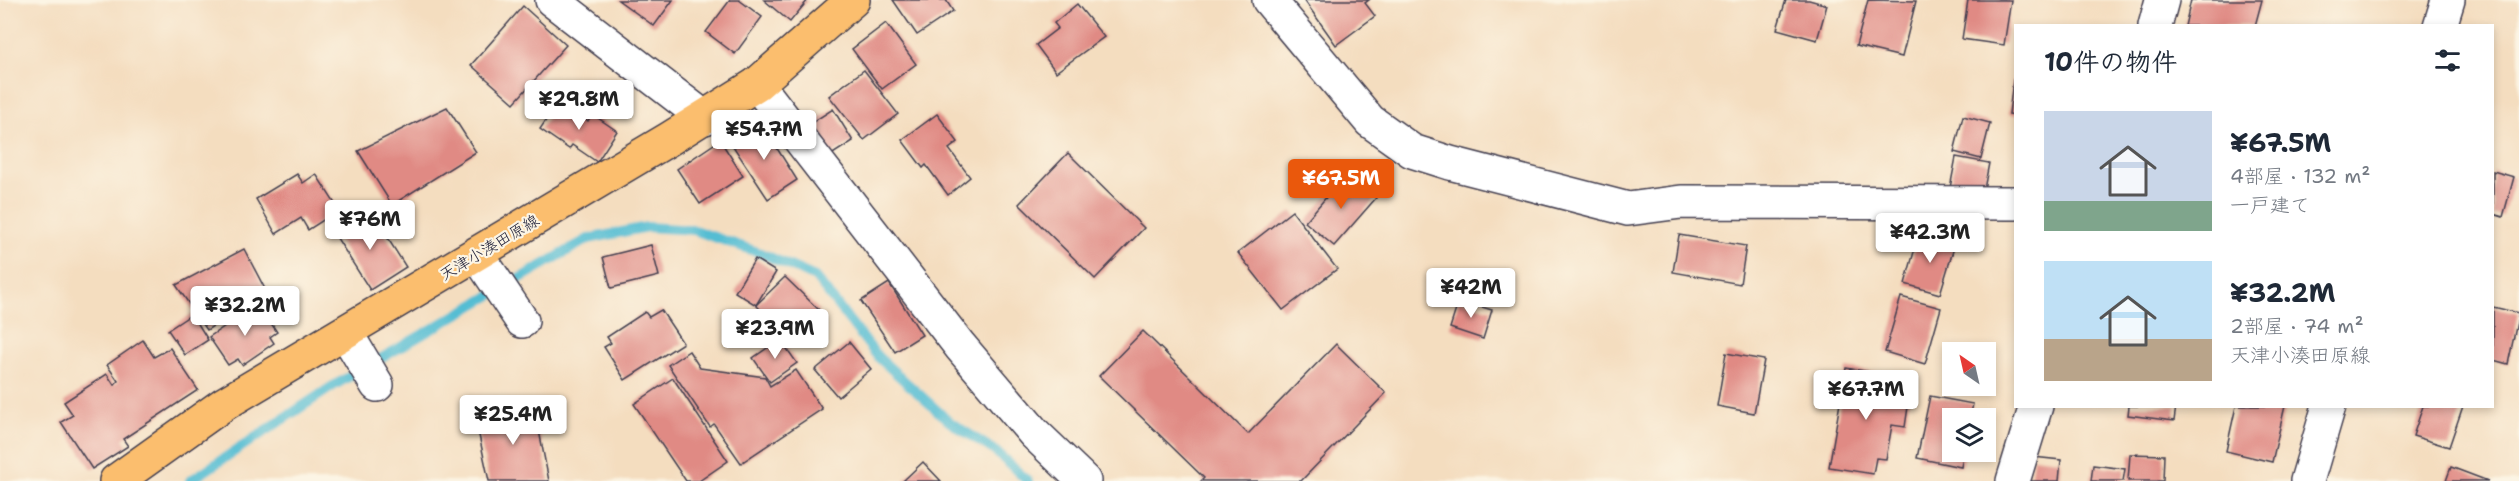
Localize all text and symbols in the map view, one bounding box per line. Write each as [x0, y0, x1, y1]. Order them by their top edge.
text: 10件の物件 [2044, 44, 2177, 79]
icon: filters [2431, 44, 2464, 77]
pin: ¥29.8M [530, 80, 628, 131]
text: ¥29.8M [539, 86, 619, 112]
pin: ¥54.7M [715, 110, 813, 161]
text: ¥54.7M [725, 116, 803, 142]
text: ¥67.5M [2230, 125, 2331, 160]
icon: home [2092, 135, 2164, 207]
pin: ¥67.5M [1292, 159, 1390, 210]
text: 4部屋 · 132 m² [2230, 163, 2371, 189]
text: ¥67.5M [1302, 165, 1380, 191]
text: 一戸建て [2230, 192, 2310, 218]
pin: ¥76M [334, 200, 406, 251]
text: ¥76M [339, 206, 401, 232]
street label: 天津小湊田原線 [436, 210, 543, 285]
pin: ¥42.3M [1881, 213, 1979, 264]
text: ¥42.3M [1890, 219, 1970, 245]
pin: ¥42M [1435, 268, 1507, 319]
text: ¥42M [1440, 274, 1502, 300]
text: ¥32.2M [2230, 275, 2335, 310]
icon: home [2092, 285, 2164, 357]
pin: ¥32.2M [196, 286, 294, 337]
text: ¥32.2M [204, 292, 286, 318]
pin: ¥23.9M [726, 309, 824, 360]
text: 2部屋 · 74 m² [2230, 313, 2364, 339]
text: ¥23.9M [736, 315, 814, 341]
north arrow [1942, 342, 1996, 396]
map controls [1942, 342, 1996, 462]
text: 天津小湊田原線 [2230, 342, 2370, 368]
pin: ¥67.7M [1817, 370, 1915, 421]
text: ¥67.7M [1827, 376, 1905, 402]
pin: ¥25.4M [464, 395, 562, 446]
text: ¥25.4M [474, 401, 552, 427]
button: layers [1942, 408, 1996, 462]

